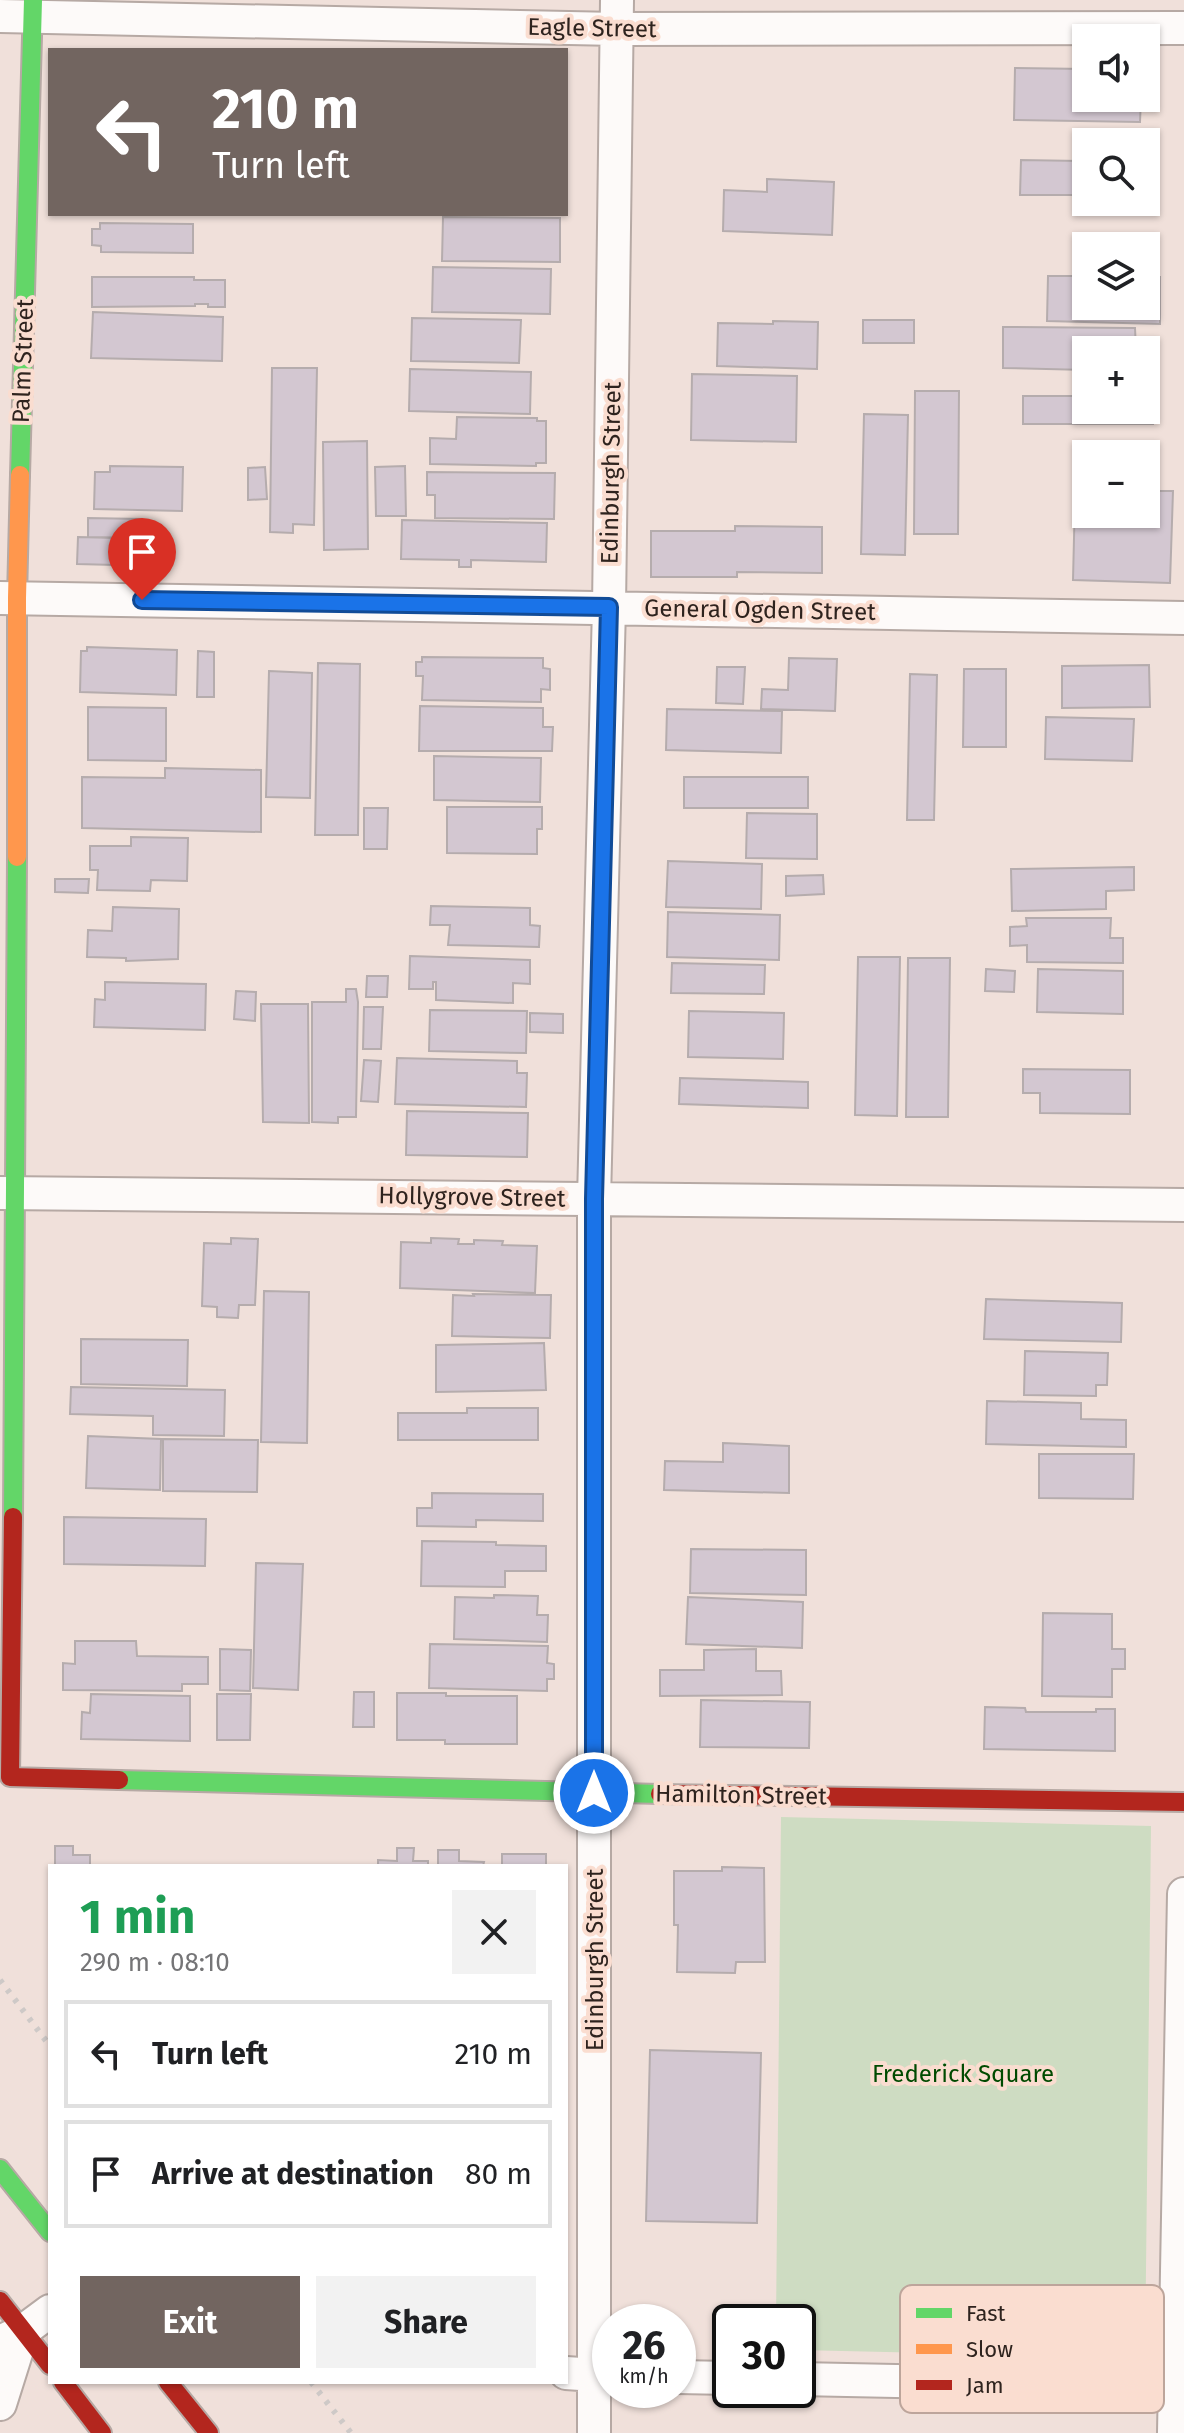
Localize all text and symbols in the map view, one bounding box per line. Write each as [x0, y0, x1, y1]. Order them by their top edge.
street label: Eagle Street [527, 13, 657, 43]
map controls [1072, 24, 1160, 528]
button: sound [1072, 24, 1160, 112]
text: 210 m [212, 76, 359, 143]
icon: left [80, 80, 184, 184]
button: search [1072, 128, 1160, 216]
text: Turn left [212, 144, 350, 188]
button: layers [1072, 232, 1160, 320]
street label: Palm Street [7, 298, 39, 424]
button: + [1072, 336, 1160, 424]
street label: Edinburgh Street [595, 381, 627, 565]
button: − [1072, 440, 1160, 528]
pin [108, 518, 176, 600]
icon: arrive [120, 530, 164, 574]
street label: General Ogden Street [644, 594, 876, 626]
street label: Hollygrove Street [378, 1181, 566, 1213]
position arrow [552, 1751, 636, 1835]
street label: Hamilton Street [655, 1780, 827, 1811]
street label: Edinburgh Street [581, 1868, 609, 2051]
text: 1 min [80, 1888, 195, 1946]
button: close [452, 1890, 536, 1974]
text: 290 m · 08:10 [80, 1947, 230, 1978]
icon: left [84, 2032, 128, 2076]
text: Turn left [152, 2036, 268, 2072]
text: 210 m [455, 2036, 532, 2072]
park label: Frederick Square [872, 2060, 1054, 2088]
icon: arrive [84, 2152, 128, 2196]
text: Arrive at destination [152, 2156, 434, 2192]
text: 80 m [465, 2156, 532, 2192]
button: Exit [80, 2276, 300, 2368]
button: Share [316, 2276, 536, 2368]
legend [900, 2285, 1164, 2413]
text: Fast [966, 2300, 1006, 2327]
speed limit sign: 30 [712, 2304, 816, 2408]
text: 26 [622, 2322, 666, 2370]
text: Slow [966, 2336, 1013, 2363]
text: km/h [619, 2364, 669, 2388]
text: Jam [966, 2372, 1004, 2399]

